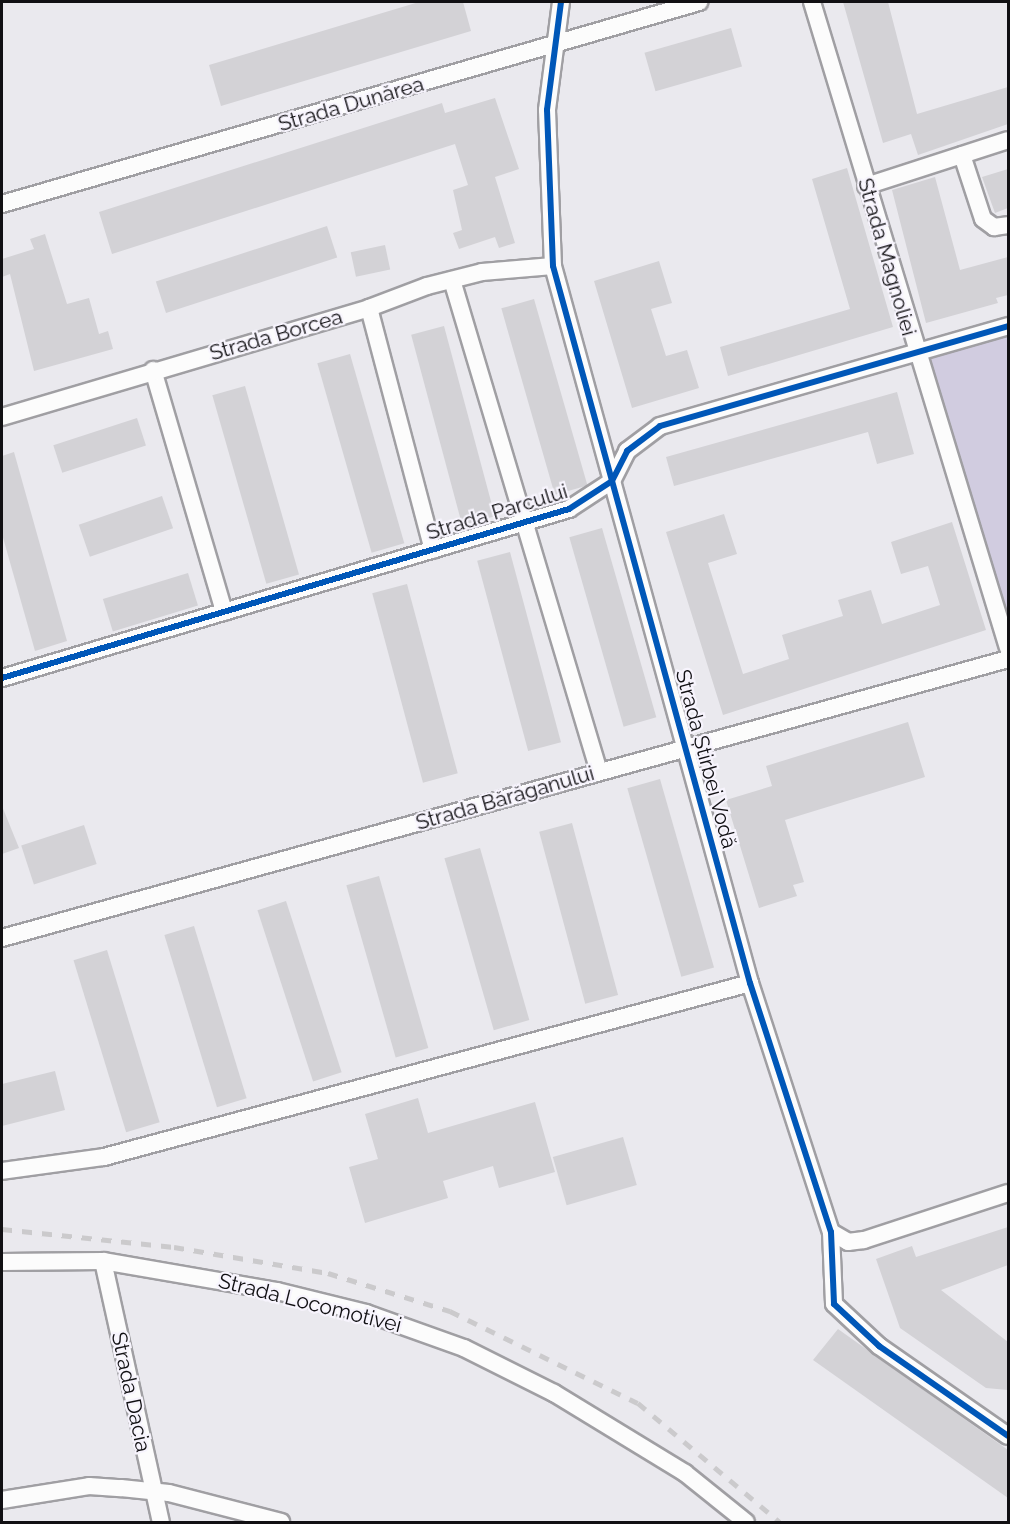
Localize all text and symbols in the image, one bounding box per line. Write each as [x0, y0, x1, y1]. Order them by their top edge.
street label: Strada Dunărea [275, 71, 427, 137]
street label: Strada Magnoliei [852, 175, 922, 339]
street label: Strada Borcea [207, 304, 345, 366]
street label: Strada Parcului [423, 479, 571, 545]
street label: Strada Știrbei Vodă [670, 666, 742, 852]
street label: Strada Bărăganului [413, 760, 597, 836]
street label: Strada Locomotivei [216, 1268, 404, 1338]
street label: Strada Dacia [106, 1330, 156, 1454]

